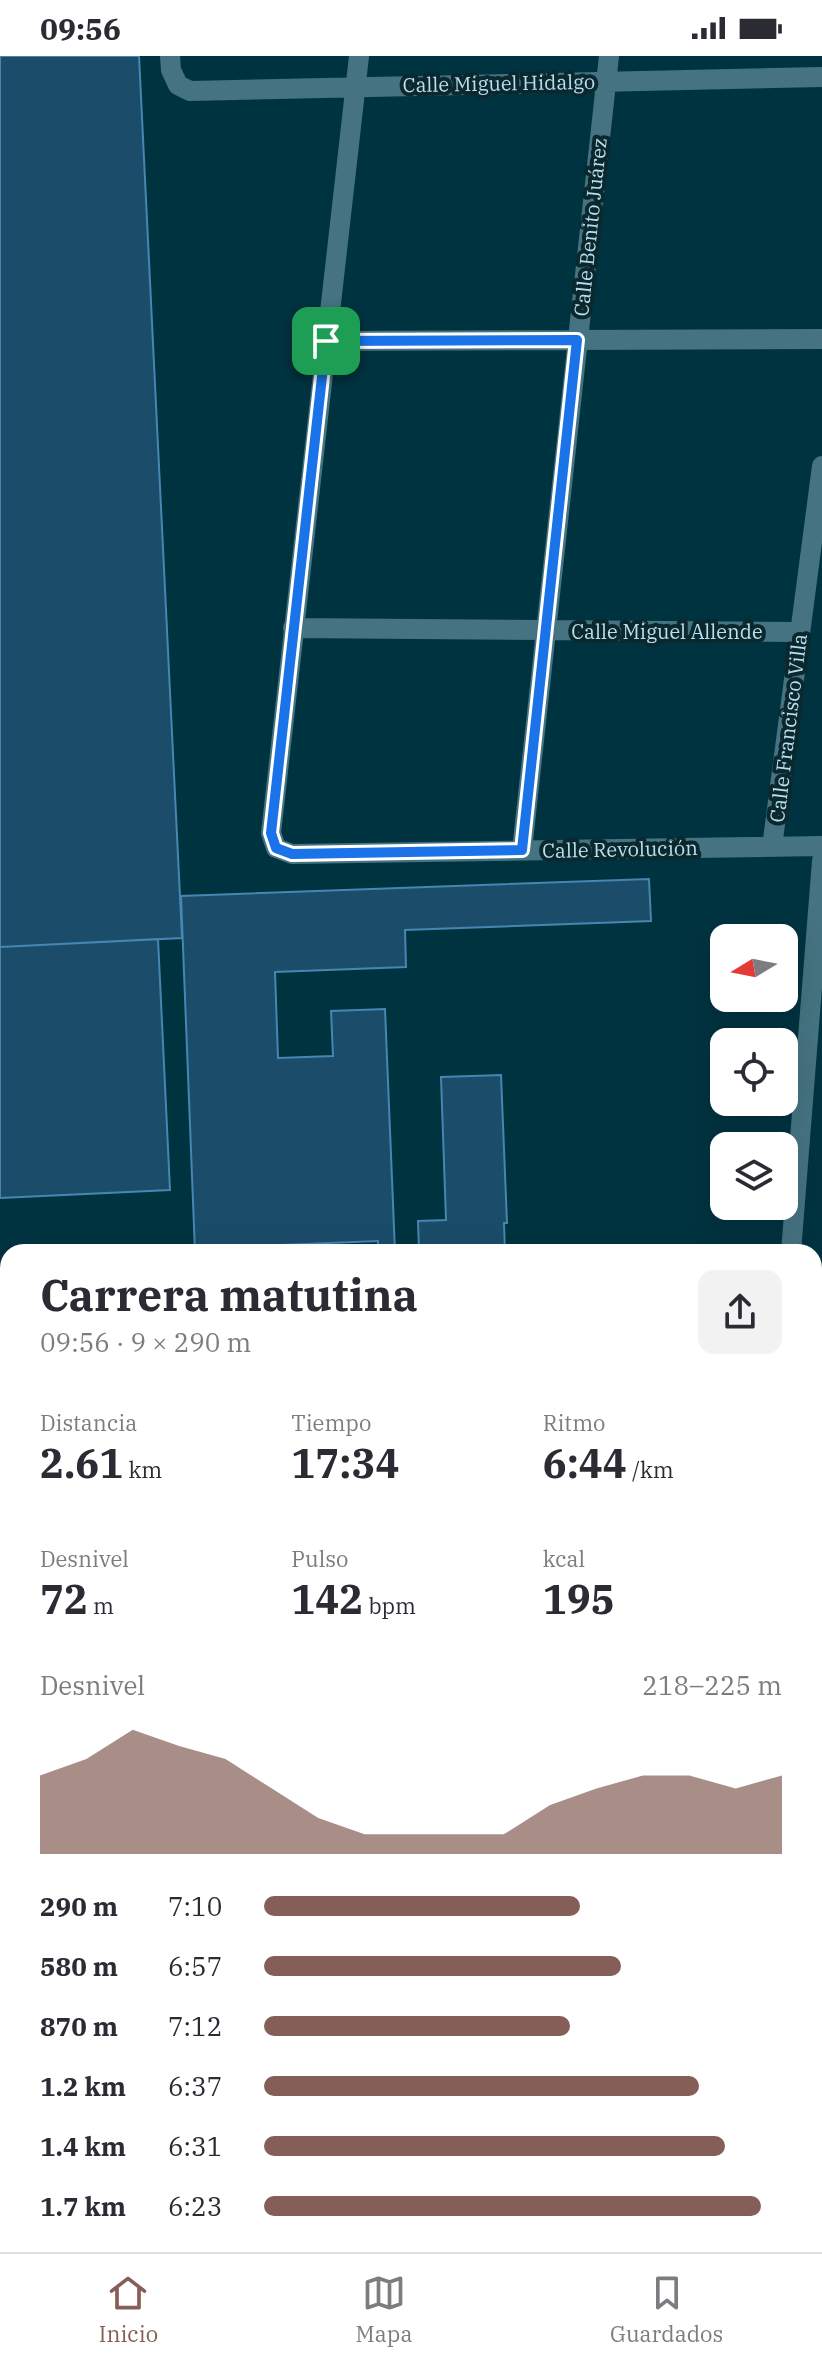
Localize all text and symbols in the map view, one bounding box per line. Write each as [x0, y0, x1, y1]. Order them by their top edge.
text: 09:56 [40, 9, 121, 48]
street label: Calle Miguel Hidalgo [402, 68, 596, 98]
street label: Calle Benito Juárez [567, 136, 613, 318]
pin [292, 307, 360, 375]
icon: arrive [304, 319, 348, 363]
street label: Calle Miguel Allende [571, 618, 763, 645]
street label: Calle Francisco Villa [763, 632, 813, 824]
street label: Calle Revolución [542, 834, 698, 864]
north arrow [710, 924, 798, 1012]
map controls [710, 924, 798, 1220]
button: locate [710, 1028, 798, 1116]
button: layers [710, 1132, 798, 1220]
text: Carrera matutina [40, 1266, 418, 1323]
button: share [698, 1270, 782, 1354]
text: 09:56 · 9 × 290 m [40, 1325, 251, 1359]
text: Distancia [40, 1408, 137, 1437]
text: Tiempo [291, 1408, 371, 1437]
text: Ritmo [543, 1408, 606, 1437]
text: 2.61 [40, 1437, 123, 1489]
text: 17:34 [291, 1437, 399, 1489]
text: 6:44 [543, 1437, 627, 1489]
text: km [123, 1455, 162, 1484]
text: /km [627, 1455, 674, 1484]
text: Desnivel [40, 1544, 129, 1573]
text: Pulso [291, 1544, 348, 1573]
text: kcal [543, 1544, 585, 1573]
text: 72 [40, 1573, 88, 1625]
text: 142 [291, 1573, 363, 1625]
text: 195 [543, 1573, 615, 1625]
text: m [88, 1591, 114, 1620]
text: bpm [363, 1591, 416, 1620]
text: Desnivel [40, 1668, 145, 1702]
text: 218–225 m [642, 1668, 782, 1702]
text: 290 m [40, 1889, 118, 1923]
text: 7:10 [168, 1889, 222, 1923]
text: 580 m [40, 1949, 118, 1983]
text: 6:57 [168, 1949, 222, 1983]
text: 870 m [40, 2009, 118, 2043]
text: 7:12 [168, 2009, 222, 2043]
text: 1.2 km [40, 2069, 126, 2103]
text: 6:37 [168, 2069, 222, 2103]
text: 1.4 km [40, 2129, 126, 2163]
text: 6:31 [168, 2129, 222, 2163]
text: 1.7 km [40, 2189, 126, 2223]
text: 6:23 [168, 2189, 222, 2223]
tab: Inicio [99, 2271, 158, 2348]
tab: Mapa [356, 2271, 413, 2348]
tab: Guardados [610, 2271, 723, 2348]

